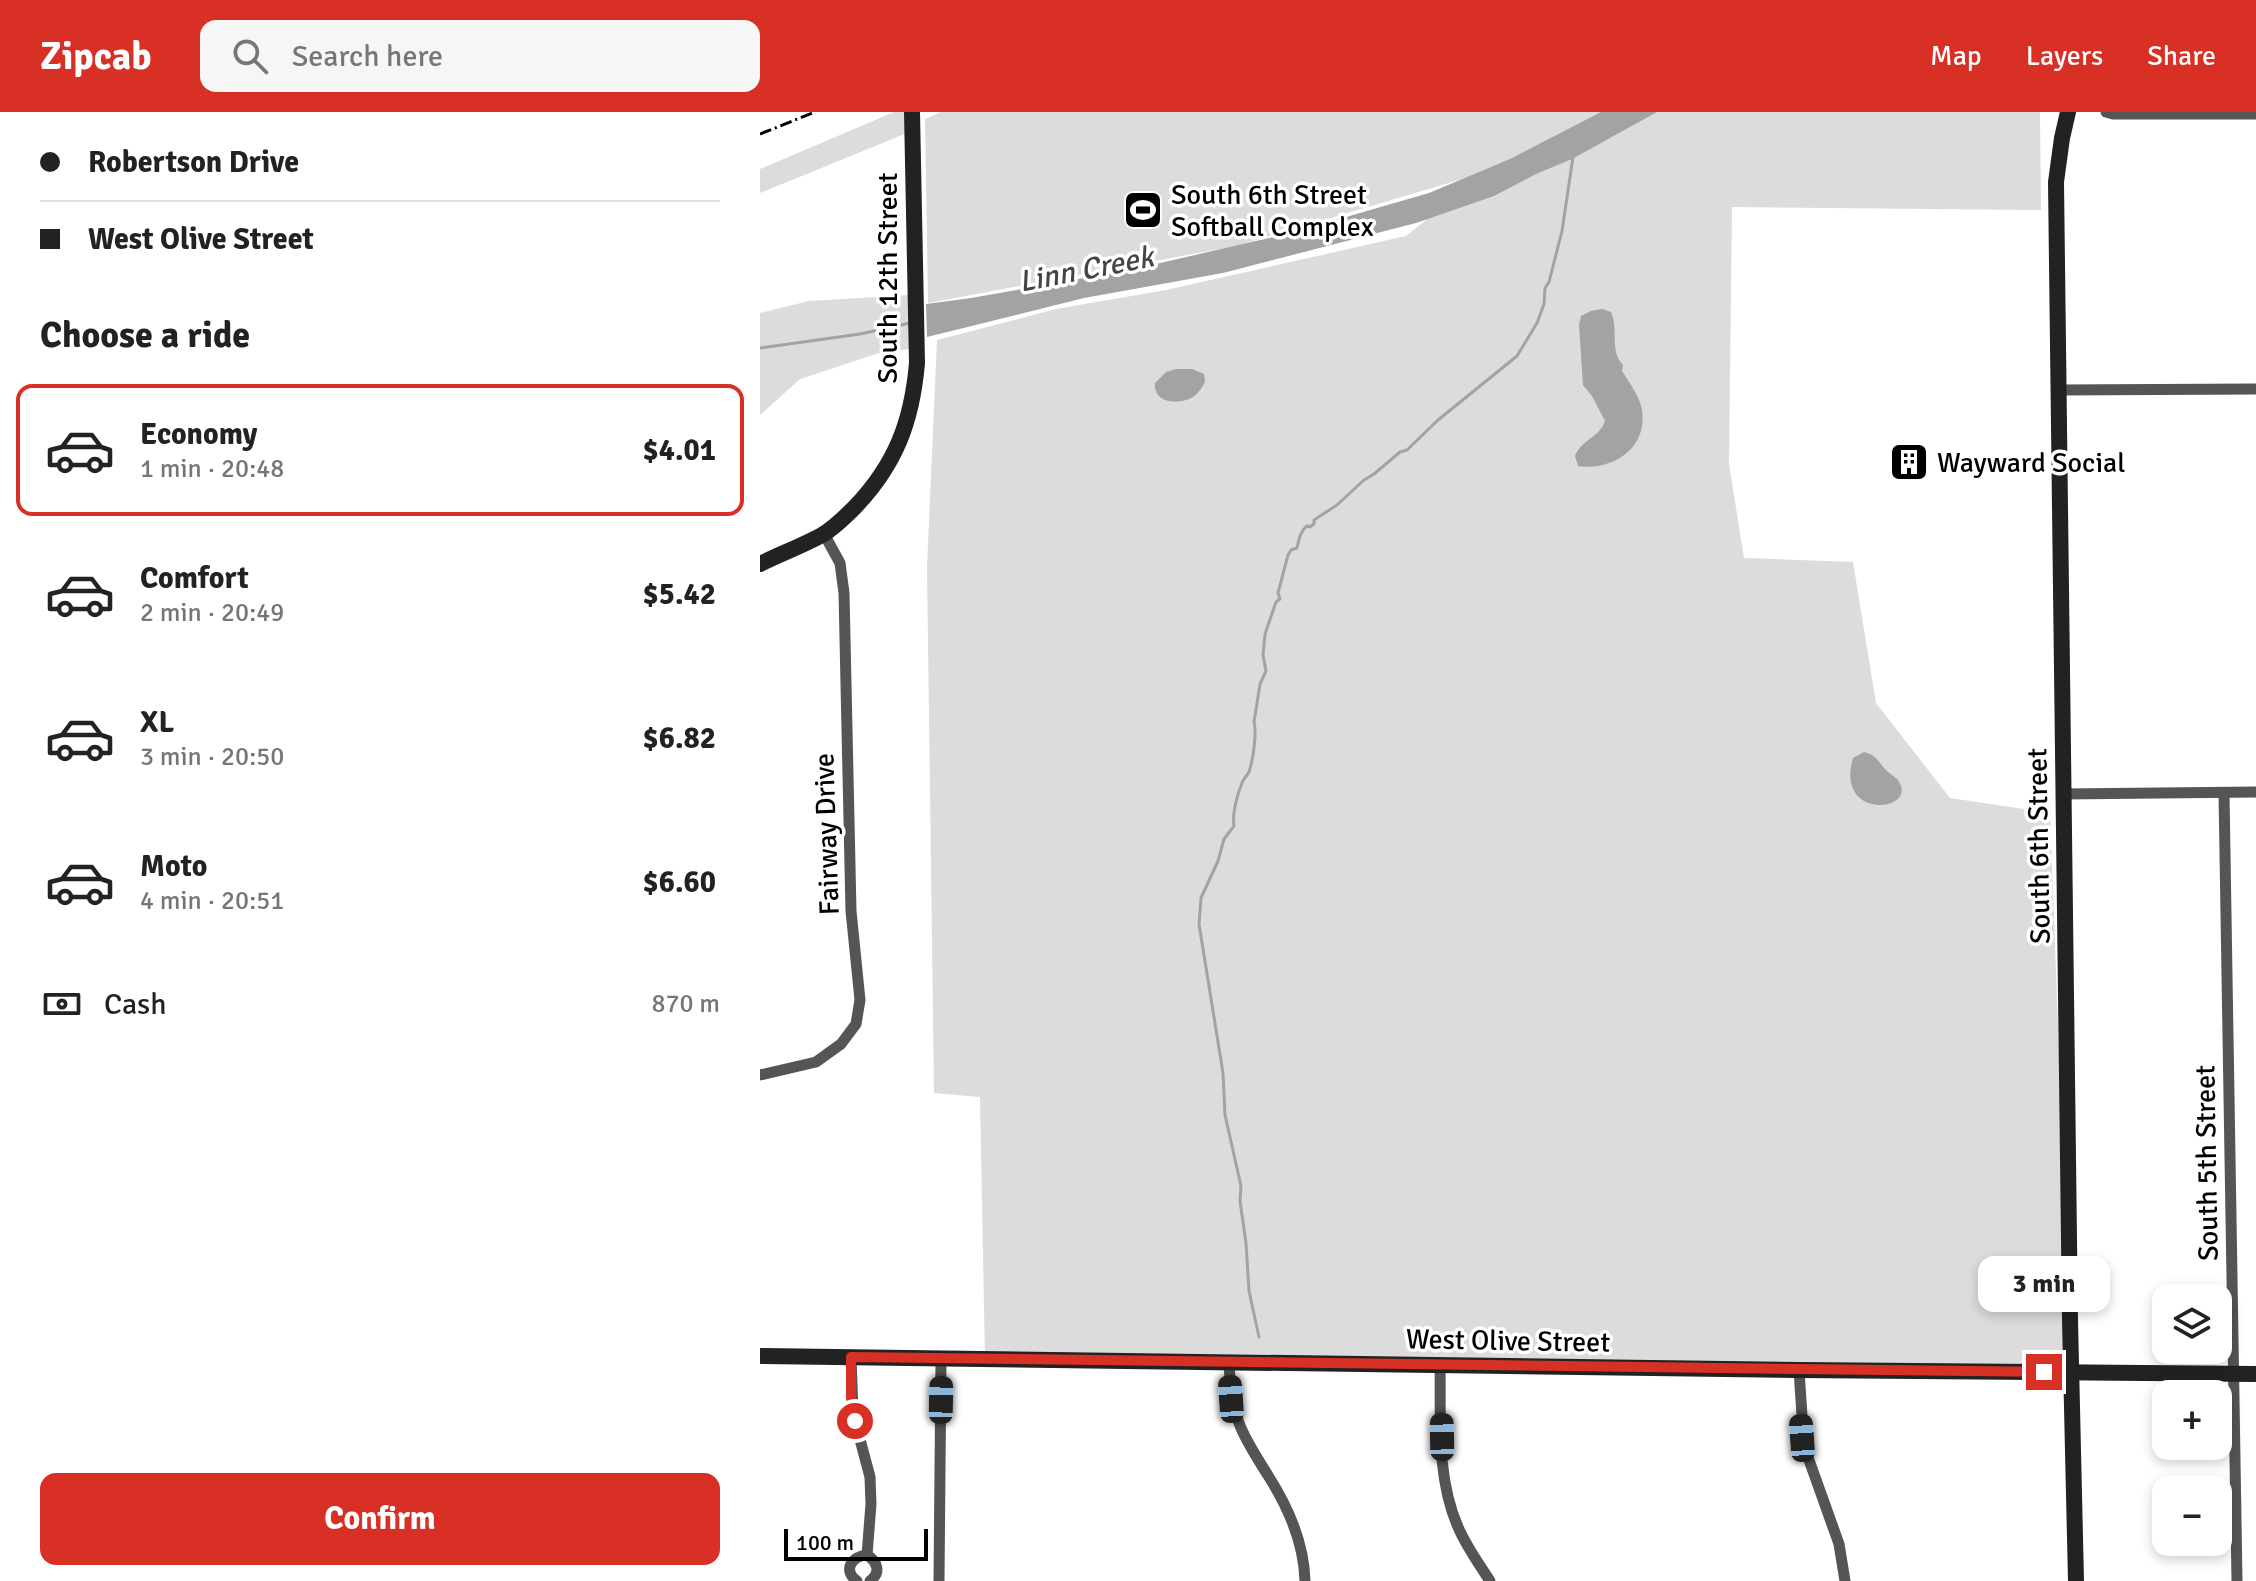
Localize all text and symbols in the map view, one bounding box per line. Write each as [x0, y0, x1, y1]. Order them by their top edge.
search box [200, 20, 760, 92]
text: Zipcab [40, 33, 152, 80]
icon: search [228, 34, 272, 78]
text: Search here [292, 38, 443, 75]
text: Map [1930, 39, 1982, 73]
text: Layers [2026, 39, 2103, 73]
text: Share [2147, 39, 2216, 73]
text: Robertson Drive [88, 144, 299, 181]
street label: South 12th Street [871, 172, 905, 384]
place label: South 6th Street Softball Complex [1171, 178, 1374, 244]
sports icon: South 6th Street Softball Complex [1122, 189, 1164, 231]
text: West Olive Street [88, 221, 314, 258]
water label: Linn Creek [1016, 238, 1159, 301]
text: Choose a ride [40, 313, 250, 358]
icon: car [44, 414, 116, 486]
text: Economy [140, 416, 257, 453]
text: $4.01 [643, 432, 716, 469]
building icon: Wayward Social [1888, 441, 1930, 483]
place label: Wayward Social [1937, 446, 2126, 480]
text: 1 min · 20:48 [140, 453, 284, 485]
icon: car [44, 558, 116, 630]
text: Comfort [140, 560, 249, 597]
text: $5.42 [643, 576, 716, 613]
text: 2 min · 20:49 [140, 597, 284, 629]
icon: car [44, 702, 116, 774]
text: XL [140, 704, 174, 741]
text: $6.82 [643, 720, 716, 757]
text: 3 min · 20:50 [140, 741, 284, 773]
street label: South 6th Street [2020, 748, 2058, 944]
street label: Fairway Drive [807, 752, 847, 916]
icon: car [44, 846, 116, 918]
text: Moto [140, 848, 207, 885]
text: $6.60 [643, 864, 716, 901]
text: 4 min · 20:51 [140, 885, 284, 917]
icon: cash [40, 982, 84, 1026]
text: Cash [104, 986, 167, 1023]
text: 870 m [651, 988, 720, 1020]
street label: South 5th Street [2188, 1065, 2226, 1261]
callout: 3 min [1978, 1256, 2110, 1312]
text: 3 min [2013, 1268, 2075, 1300]
map controls [2152, 1284, 2232, 1556]
button: layers [2152, 1284, 2232, 1364]
street label: West Olive Street [1406, 1322, 1611, 1360]
route end [2026, 1354, 2062, 1390]
car [1217, 1374, 1245, 1424]
car [929, 1376, 953, 1424]
button: + [2152, 1380, 2232, 1460]
route start [837, 1403, 873, 1439]
car [1430, 1413, 1454, 1461]
car [1788, 1413, 1816, 1463]
button: Confirm [40, 1473, 720, 1565]
button: − [2152, 1476, 2232, 1556]
scale bar [784, 1525, 928, 1561]
text: 100 m [796, 1529, 854, 1556]

